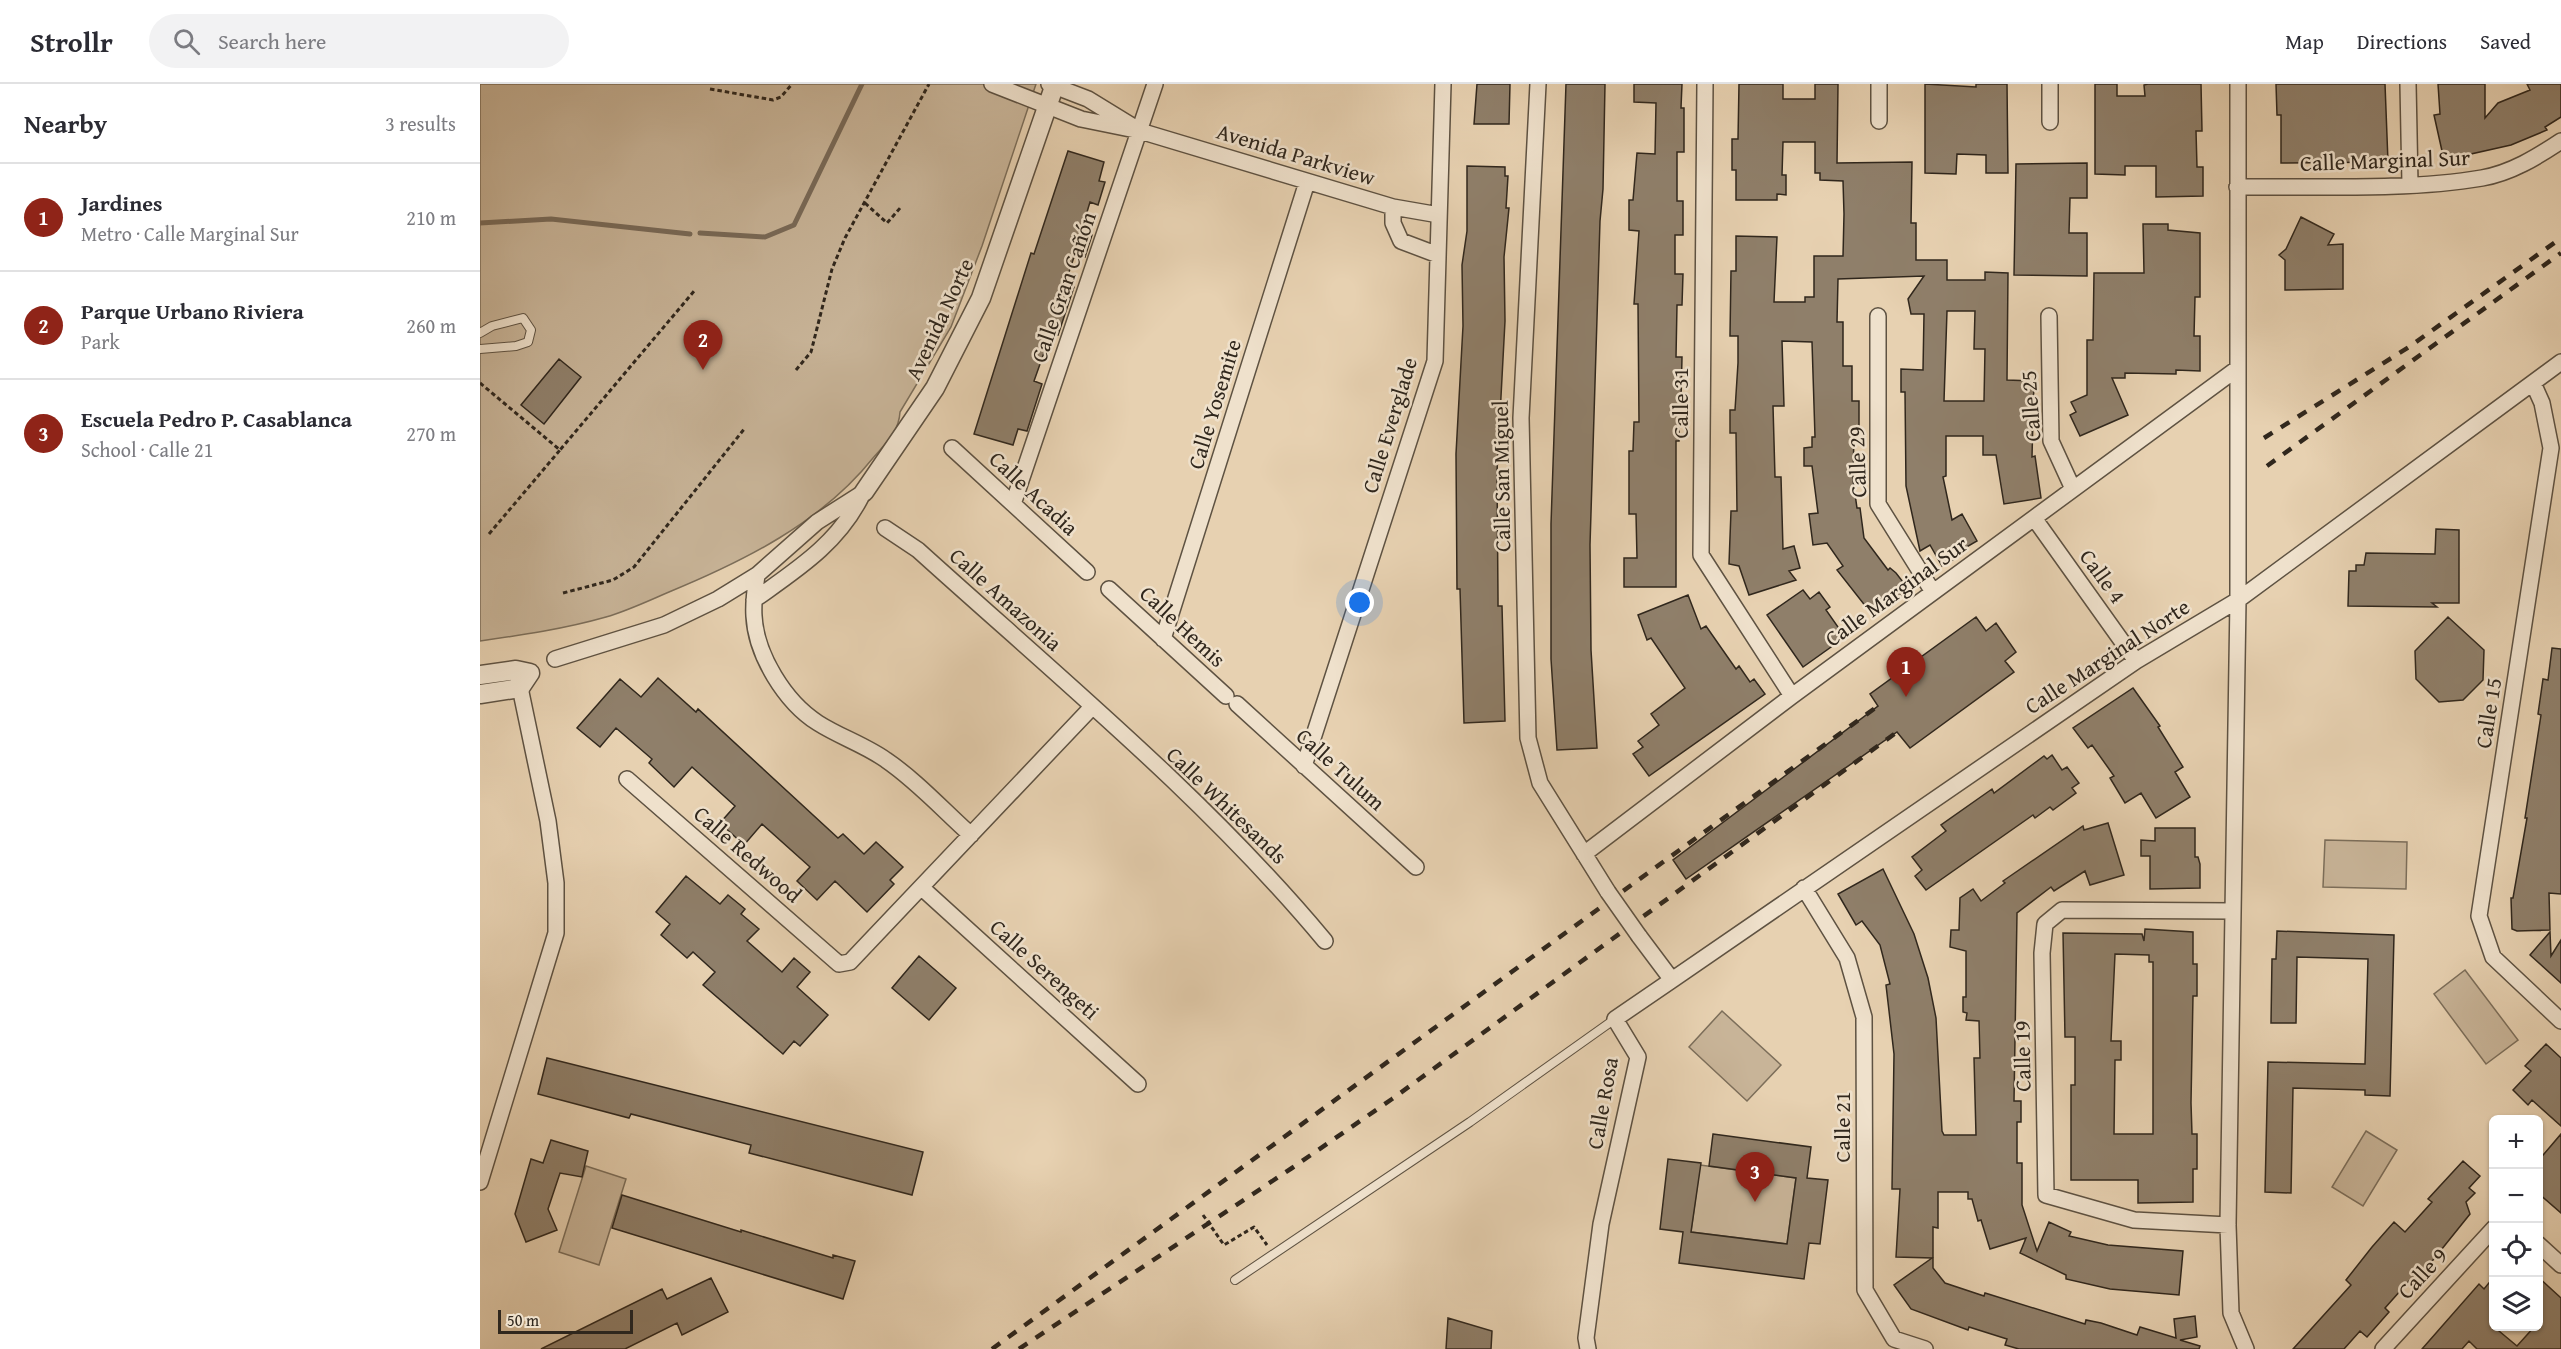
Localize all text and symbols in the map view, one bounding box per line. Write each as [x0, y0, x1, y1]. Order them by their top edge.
search box [149, 14, 569, 68]
text: Strollr [30, 21, 113, 62]
icon: search [170, 25, 203, 58]
text: Search here [218, 25, 326, 57]
text: Map [2285, 26, 2324, 57]
text: Directions [2357, 26, 2447, 57]
text: Saved [2480, 26, 2531, 57]
text: Nearby [24, 104, 107, 143]
text: 3 results [385, 109, 456, 138]
street label: Avenida Parkview [1213, 115, 1379, 193]
street label: Calle Marginal Sur [2300, 141, 2470, 179]
text: Jardines [81, 187, 162, 219]
text: 1 [38, 203, 49, 232]
text: 210 m [406, 203, 456, 232]
street label: Calle Gran Cañón [1022, 207, 1104, 367]
text: Metro · Calle Marginal Sur [81, 219, 299, 248]
street label: Avenida Norte [897, 253, 981, 385]
text: Parque Urbano Riviera [81, 295, 304, 327]
text: 2 [38, 311, 49, 340]
text: 260 m [406, 311, 456, 340]
pin: 2 [684, 320, 722, 370]
text: Park [81, 327, 120, 356]
street label: Calle Yosemite [1179, 335, 1249, 473]
street label: Calle Everglade [1353, 353, 1425, 497]
street label: Calle 31 [1664, 367, 1696, 439]
street label: Calle 25 [2012, 369, 2048, 443]
street label: Calle San Miguel [1484, 400, 1518, 552]
text: Escuela Pedro P. Casablanca [81, 403, 352, 435]
text: 3 [38, 419, 49, 448]
text: 270 m [406, 419, 456, 448]
street label: Calle 29 [1840, 426, 1874, 498]
text: School · Calle 21 [81, 435, 213, 464]
street label: Calle Acadia [982, 443, 1086, 543]
street label: Calle Marginal Sur [1818, 528, 1974, 654]
street label: Calle Amazonia [943, 540, 1070, 659]
street label: Calle 4 [2072, 542, 2134, 610]
street label: Calle Hemis [1133, 578, 1233, 674]
your location [1345, 588, 1374, 617]
street label: Calle Marginal Norte [2018, 591, 2196, 721]
pin: 1 [1886, 648, 1926, 697]
street label: Calle 15 [2467, 675, 2509, 751]
street label: Calle Tulum [1289, 720, 1393, 818]
street label: Calle Whitesands [1159, 739, 1295, 871]
street label: Calle Redwood [687, 798, 809, 910]
street label: Calle Serengeti [983, 911, 1107, 1027]
street label: Calle 19 [2005, 1020, 2039, 1092]
street label: Calle Rosa [1578, 1054, 1626, 1152]
street label: Calle 21 [1826, 1091, 1858, 1163]
map controls [2489, 1115, 2543, 1331]
button: + [2489, 1115, 2543, 1169]
pin: 3 [1736, 1152, 1774, 1202]
button: − [2489, 1169, 2543, 1223]
button: locate [2489, 1223, 2543, 1277]
street label: Calle 9 [2390, 1240, 2454, 1306]
button: layers [2489, 1277, 2543, 1331]
scale bar [498, 1307, 633, 1334]
text: 50 m [507, 1308, 539, 1332]

